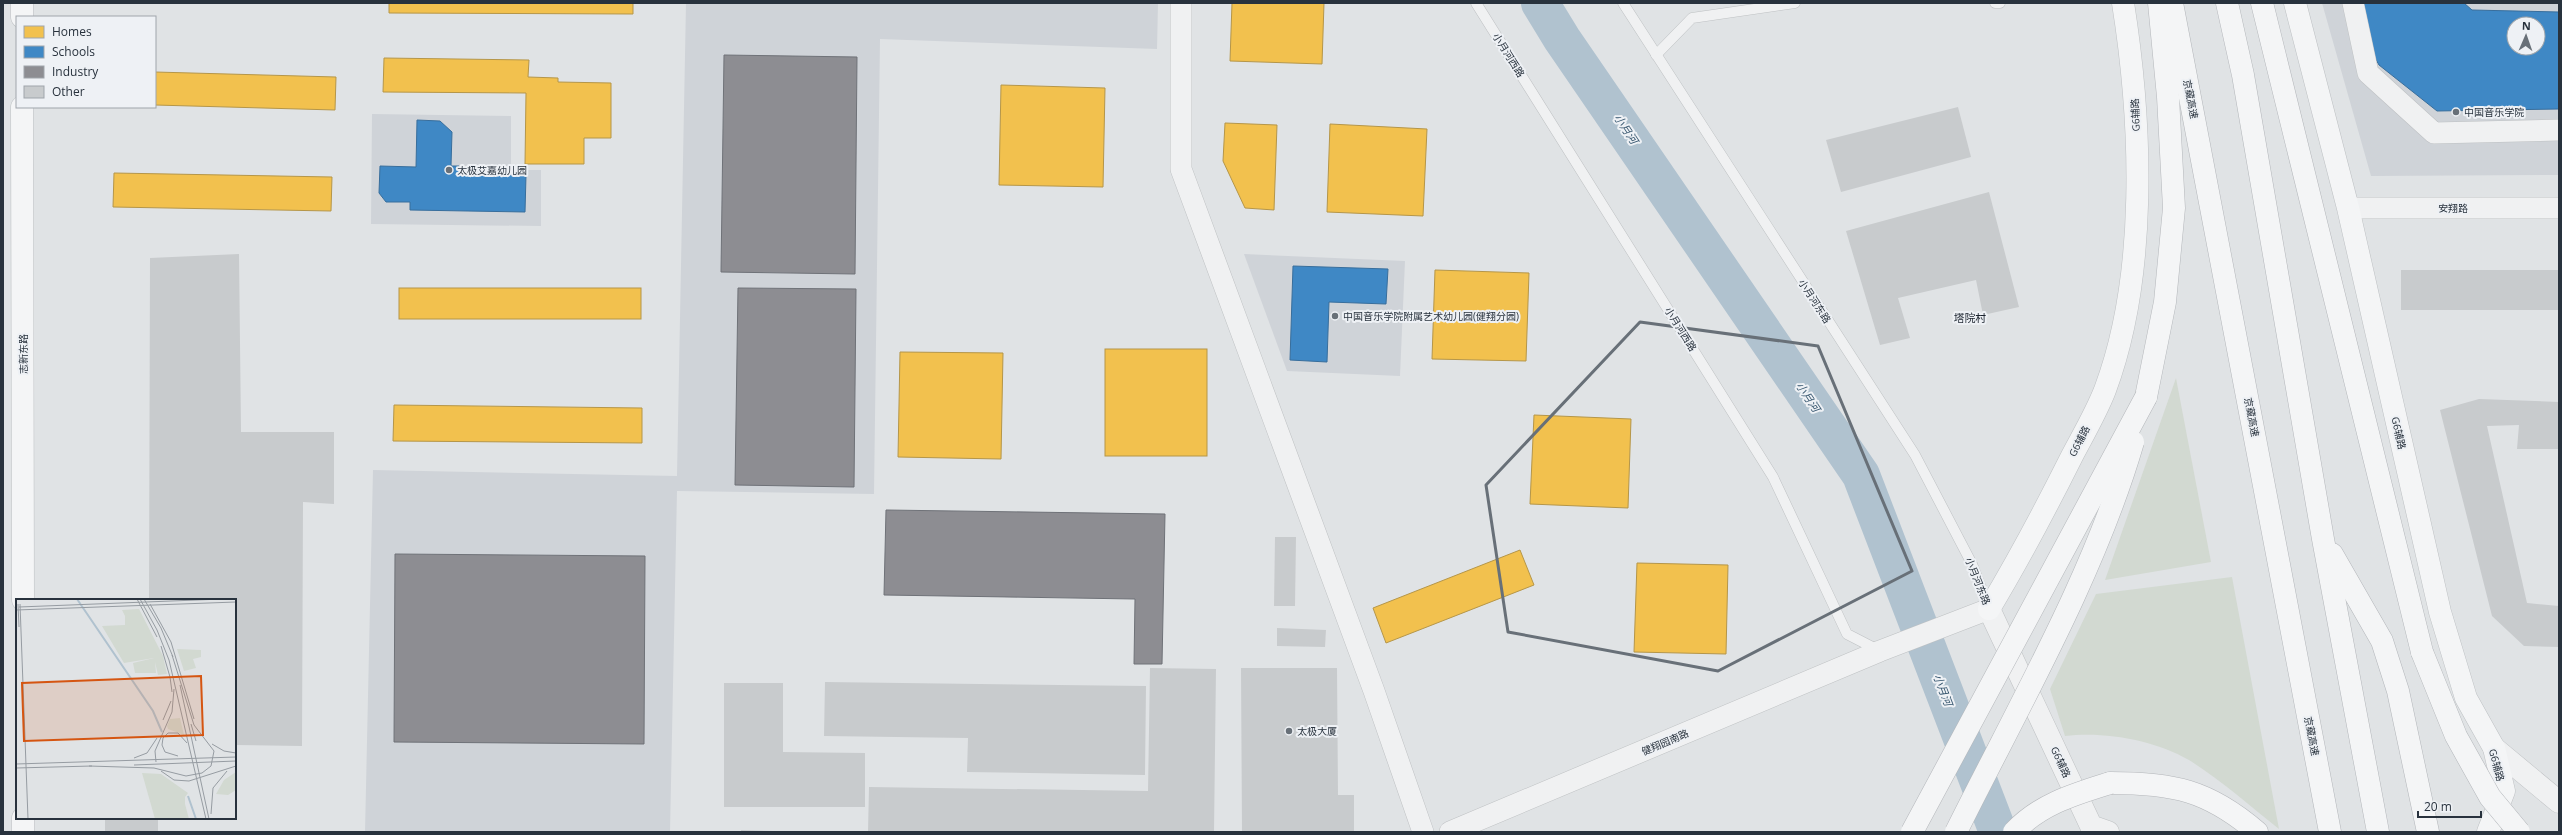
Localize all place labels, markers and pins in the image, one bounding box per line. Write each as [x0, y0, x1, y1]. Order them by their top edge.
place label: 中国音乐学院 [2464, 105, 2524, 119]
marker: 中国音乐学院 [2451, 107, 2461, 117]
place label: 太极艾嘉幼儿园 [457, 163, 527, 177]
marker: 太极艾嘉幼儿园 [444, 165, 454, 175]
place label: 中国音乐学院附属艺术幼儿园(健翔分园) [1343, 309, 1519, 323]
marker: 中国音乐学院附属艺术幼儿园(健翔分园) [1330, 311, 1340, 321]
place label: 太极大厦 [1297, 724, 1337, 738]
marker: 太极大厦 [1284, 726, 1294, 736]

